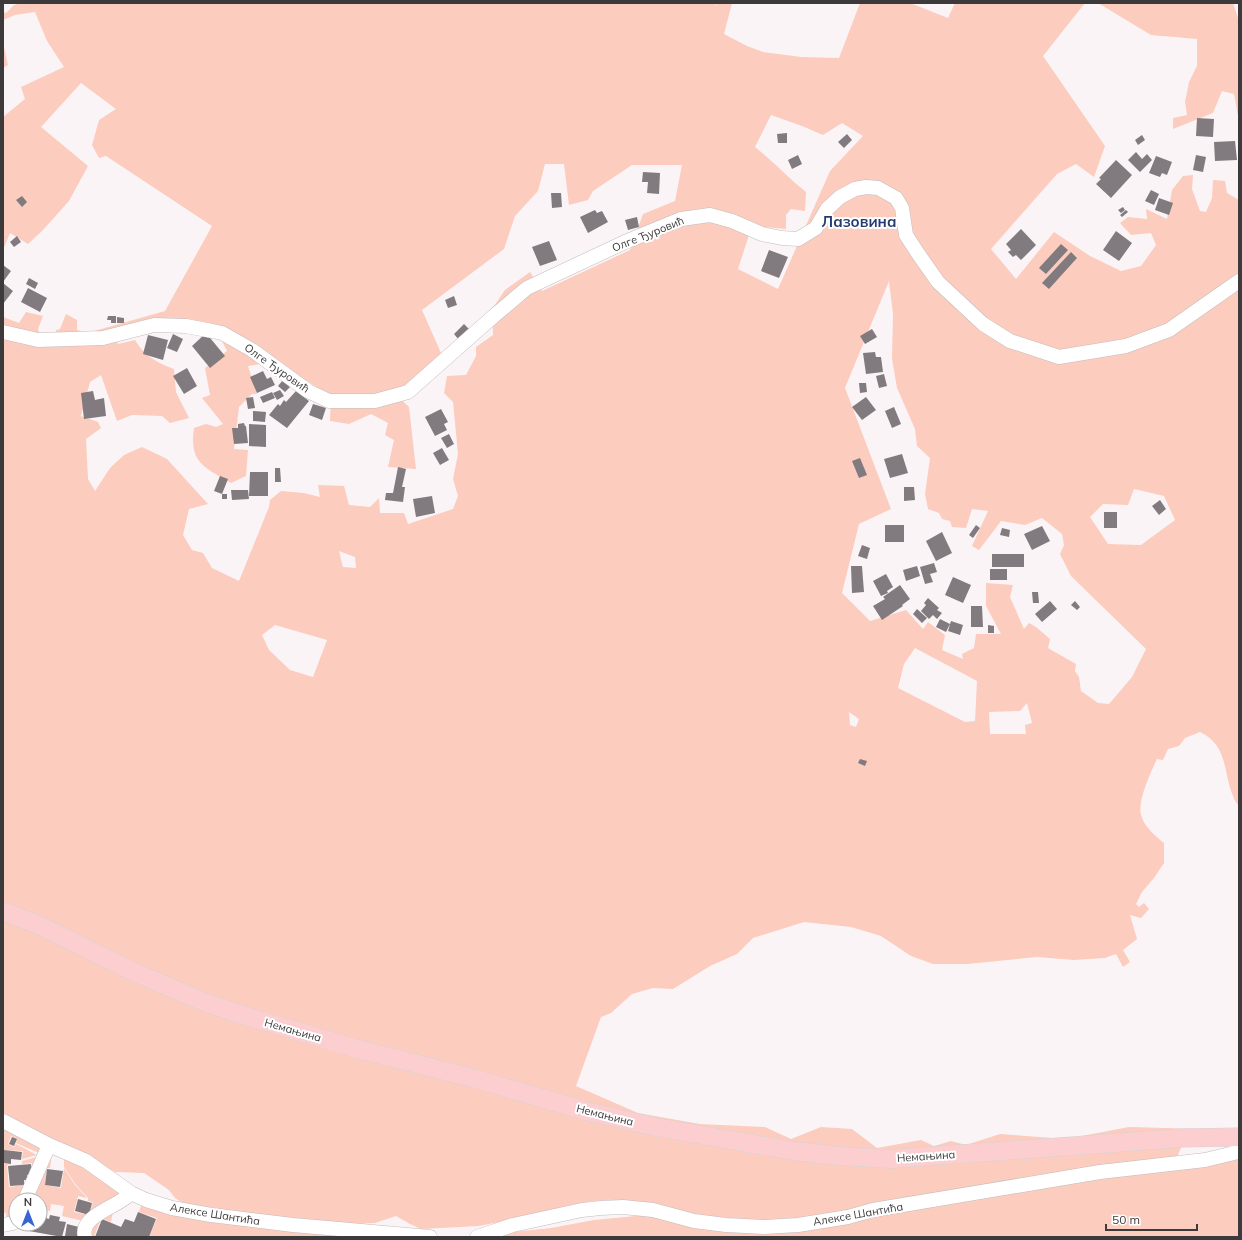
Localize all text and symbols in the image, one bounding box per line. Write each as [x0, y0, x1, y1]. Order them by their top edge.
district label: Лазовина [822, 212, 896, 231]
street label: Олге Ђуровић [610, 213, 686, 255]
street label: Олге Ђуровић [242, 340, 312, 396]
street label: Немањина [263, 1015, 323, 1045]
street label: Немањина [575, 1101, 635, 1129]
street label: Немањина [896, 1147, 956, 1165]
north arrow [8, 1192, 48, 1232]
text: N [24, 1195, 32, 1209]
street label: Алексе Шантића [812, 1199, 904, 1229]
street label: Алексе Шантића [169, 1200, 261, 1228]
scale bar [1106, 1206, 1197, 1232]
text: 50 m [1112, 1212, 1140, 1227]

